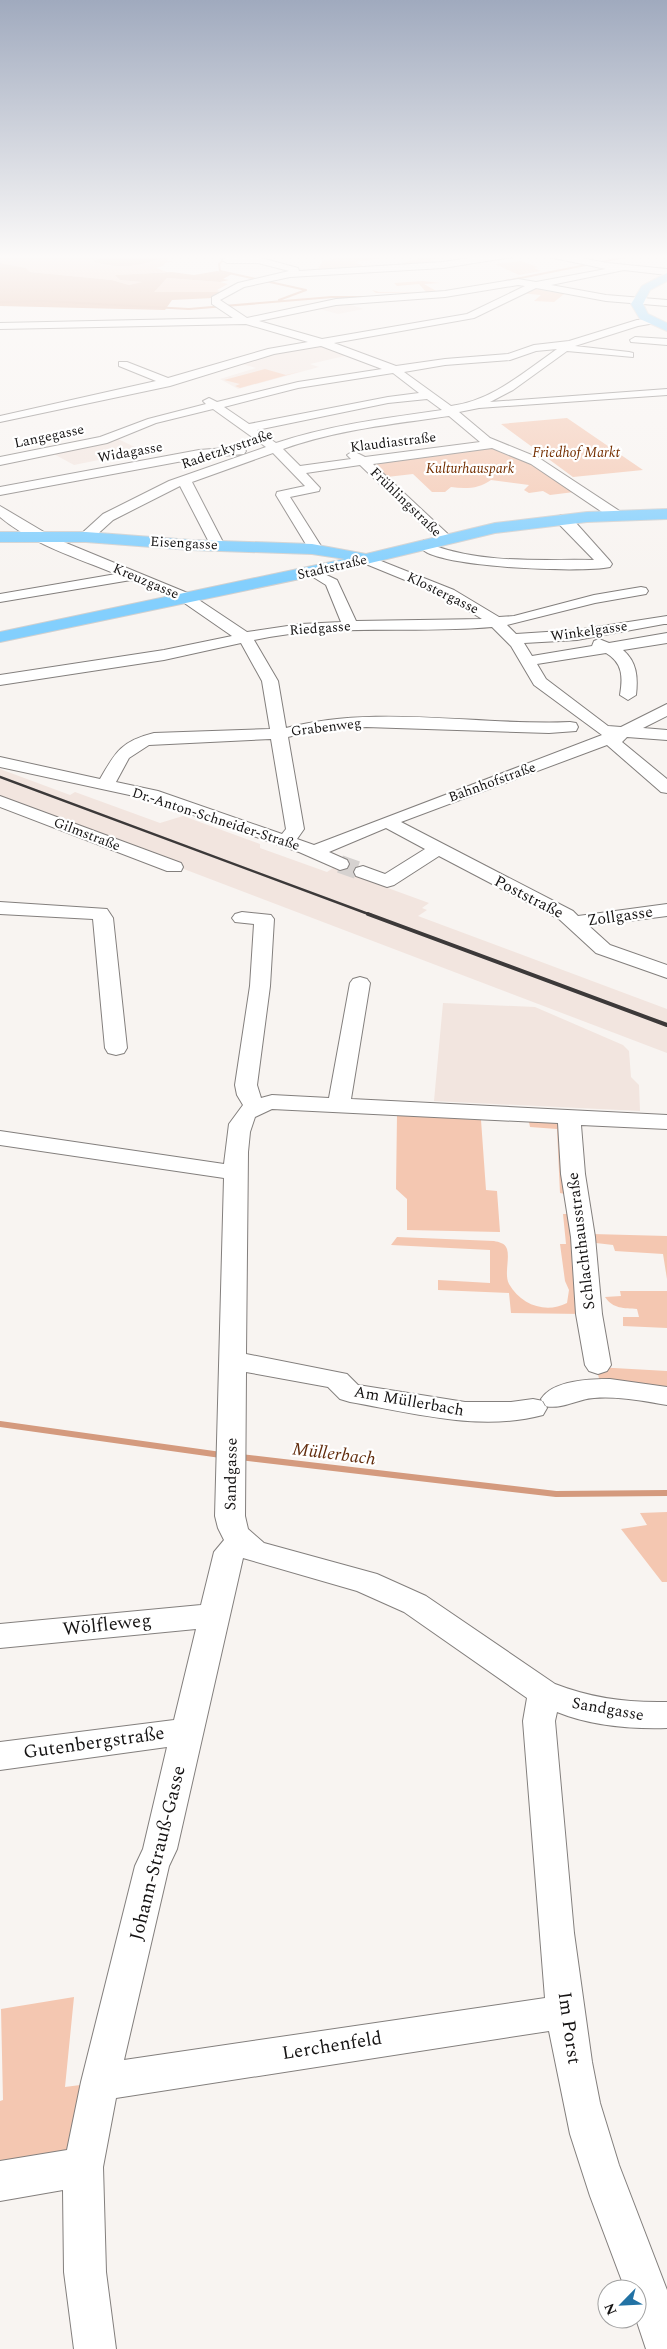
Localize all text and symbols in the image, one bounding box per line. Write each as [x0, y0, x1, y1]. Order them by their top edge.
street label: Langegasse [12, 418, 86, 454]
street label: Radetzkystraße [178, 423, 276, 475]
street label: Klaudiastraße [349, 426, 437, 458]
street label: Widagasse [96, 436, 164, 468]
park label: Friedhof Markt [532, 442, 620, 463]
park label: Kulturhauspark [426, 458, 515, 479]
street label: Frühlingstraße [365, 462, 447, 542]
street label: Eisengasse [150, 531, 218, 555]
street label: Stadtstraße [295, 549, 369, 585]
street label: Kreuzgasse [110, 558, 183, 604]
street label: Klostergasse [403, 567, 483, 620]
street label: Riedgasse [289, 615, 352, 641]
street label: Winkelgasse [549, 615, 629, 647]
street label: Grabenweg [290, 712, 362, 742]
street label: Bahnhofstraße [445, 756, 539, 808]
street label: Dr.-Anton-Schneider-Straße [129, 782, 303, 856]
street label: Gilmstraße [51, 812, 124, 856]
street label: Poststraße [490, 869, 568, 925]
street label: Zollgasse [586, 900, 654, 932]
street label: Schlachthausstraße [561, 1171, 601, 1311]
street label: Am Müllerbach [352, 1380, 466, 1422]
water label: Müllerbach [291, 1435, 377, 1473]
street label: Sandgasse [218, 1437, 244, 1511]
street label: Wölfleweg [61, 1606, 153, 1644]
street label: Sandgasse [570, 1691, 646, 1727]
street label: Gutenbergstraße [22, 1719, 166, 1767]
street label: Johann-Strauß-Gasse [122, 1762, 194, 1944]
street label: Im Porst [550, 1990, 588, 2066]
street label: Lerchenfeld [280, 2024, 384, 2068]
north arrow [597, 2279, 647, 2329]
text: N [599, 2300, 622, 2319]

